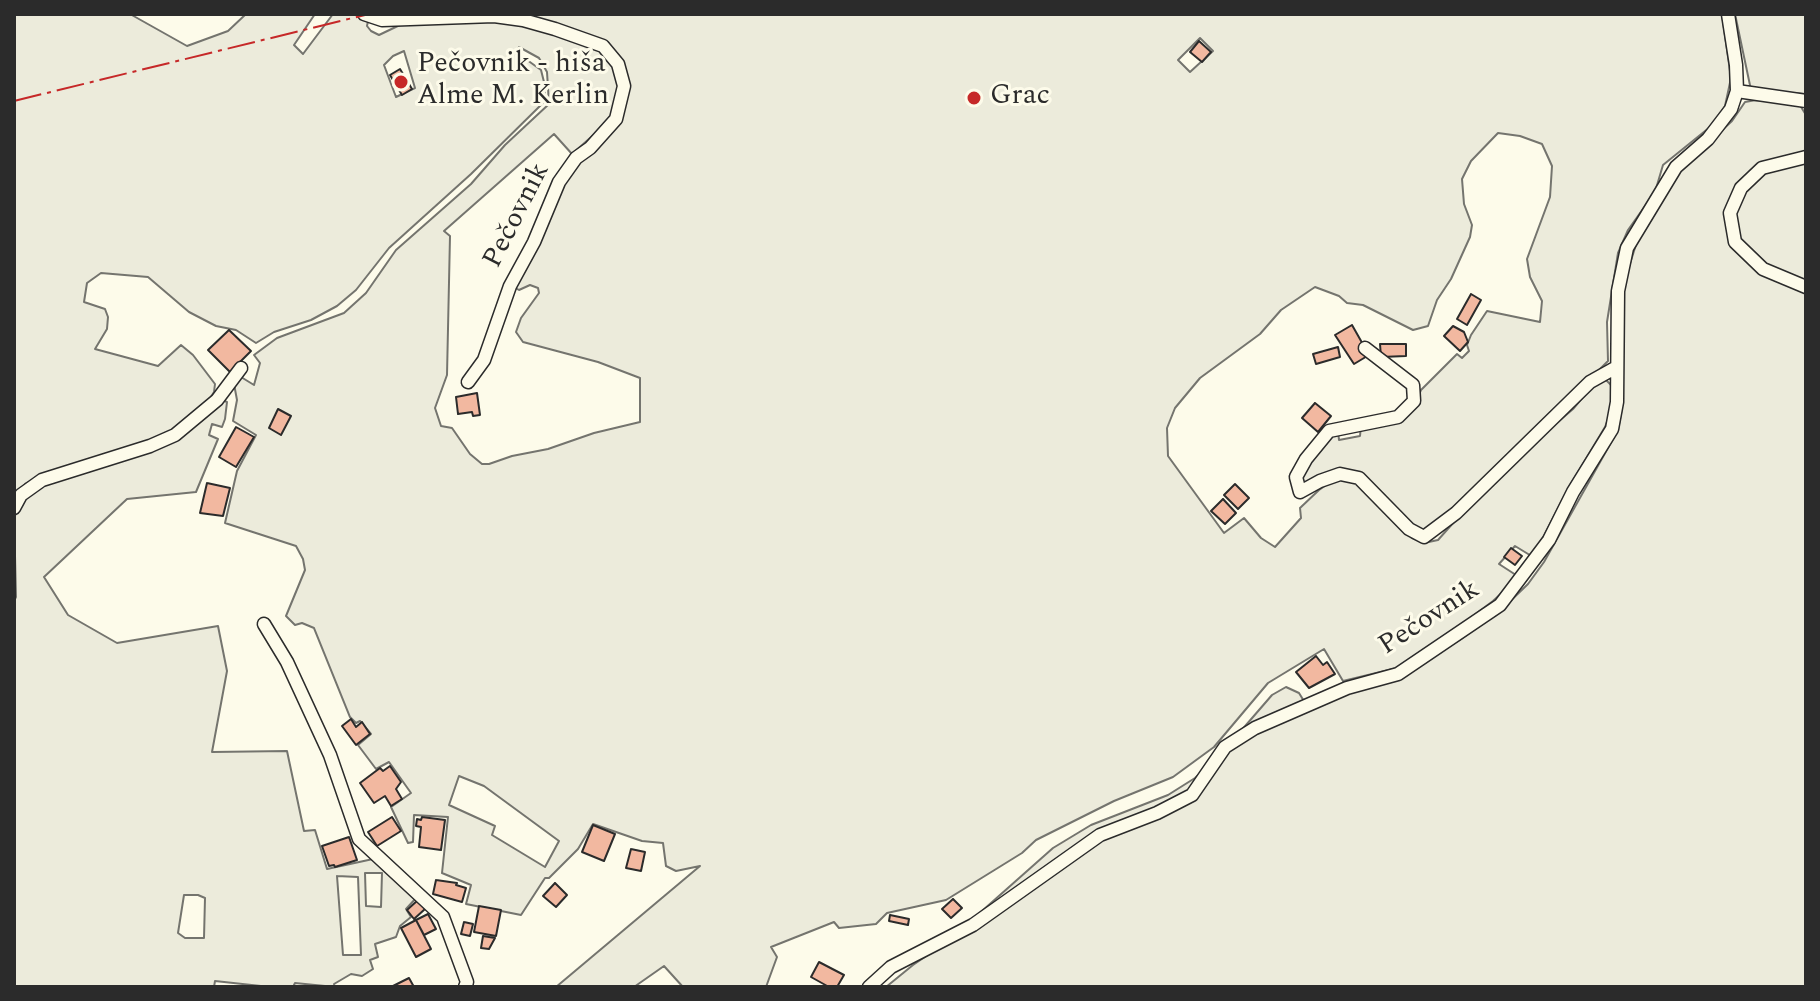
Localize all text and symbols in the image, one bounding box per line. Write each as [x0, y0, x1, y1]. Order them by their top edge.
place label: Pečovnik - hiša Alme M. Kerlin [417, 49, 609, 115]
marker: Pečovnik - hiša Alme M. Kerlin [392, 73, 410, 91]
place label: Grac [990, 81, 1050, 115]
marker: Grac [965, 89, 983, 107]
street label: Pečovnik [477, 158, 559, 274]
street label: Pečovnik [1373, 574, 1487, 664]

